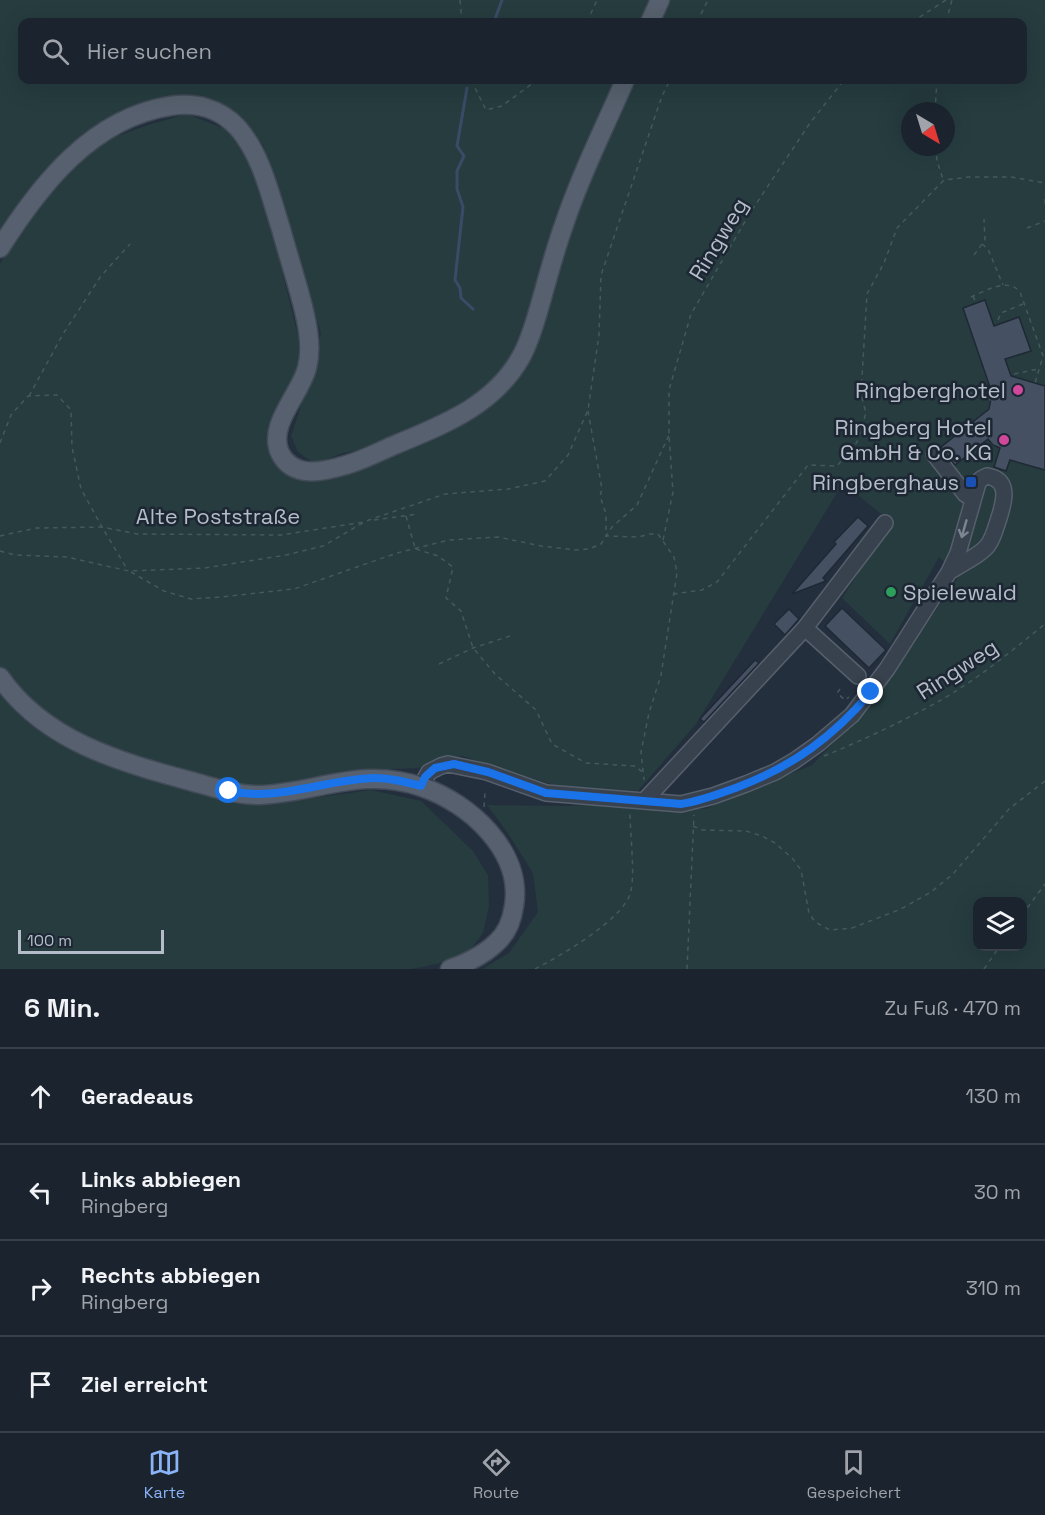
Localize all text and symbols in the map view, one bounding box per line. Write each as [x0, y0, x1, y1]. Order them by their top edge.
search box [18, 18, 1027, 84]
icon: search [39, 35, 72, 68]
text: Hier suchen [87, 37, 212, 65]
north arrow [901, 102, 955, 156]
street label: Ringweg [682, 193, 754, 285]
place label: Ringberghotel [855, 376, 1006, 404]
marker: Ringberghotel [1011, 383, 1025, 397]
place label: Ringberg Hotel GmbH & Co. KG [835, 413, 992, 466]
marker: Ringberg Hotel GmbH & Co. KG [997, 433, 1011, 447]
place label: Ringberghaus [812, 468, 959, 496]
marker: Ringberghaus [964, 475, 978, 489]
street label: Alte Poststraße [136, 502, 300, 530]
one-way arrow [958, 519, 969, 538]
place label: Spielewald [903, 578, 1017, 606]
marker: Spielewald [884, 585, 898, 599]
street label: Ringweg [911, 632, 1003, 706]
route end [857, 678, 883, 704]
route start [215, 777, 241, 803]
map controls [973, 897, 1027, 951]
button: layers [973, 897, 1027, 951]
scale bar [18, 927, 164, 954]
text: 100 m [27, 930, 72, 951]
text: 6 Min. [24, 991, 100, 1025]
text: Zu Fuß · 470 m [884, 995, 1021, 1021]
icon: ahead [24, 1080, 57, 1113]
text: Geradeaus [81, 1082, 193, 1110]
text: 130 m [965, 1083, 1021, 1109]
text: Links abbiegen [81, 1165, 241, 1193]
icon: left [24, 1176, 57, 1209]
text: 30 m [974, 1179, 1021, 1205]
text: Ringberg [81, 1193, 168, 1219]
text: Rechts abbiegen [81, 1261, 261, 1289]
icon: right [24, 1272, 57, 1305]
text: 310 m [966, 1275, 1021, 1301]
text: Ringberg [81, 1289, 168, 1315]
icon: arrive [24, 1368, 57, 1401]
text: Ziel erreicht [81, 1370, 208, 1398]
tab: Karte [144, 1446, 185, 1503]
tab: Route [473, 1446, 519, 1503]
tab: Gespeichert [807, 1446, 901, 1503]

